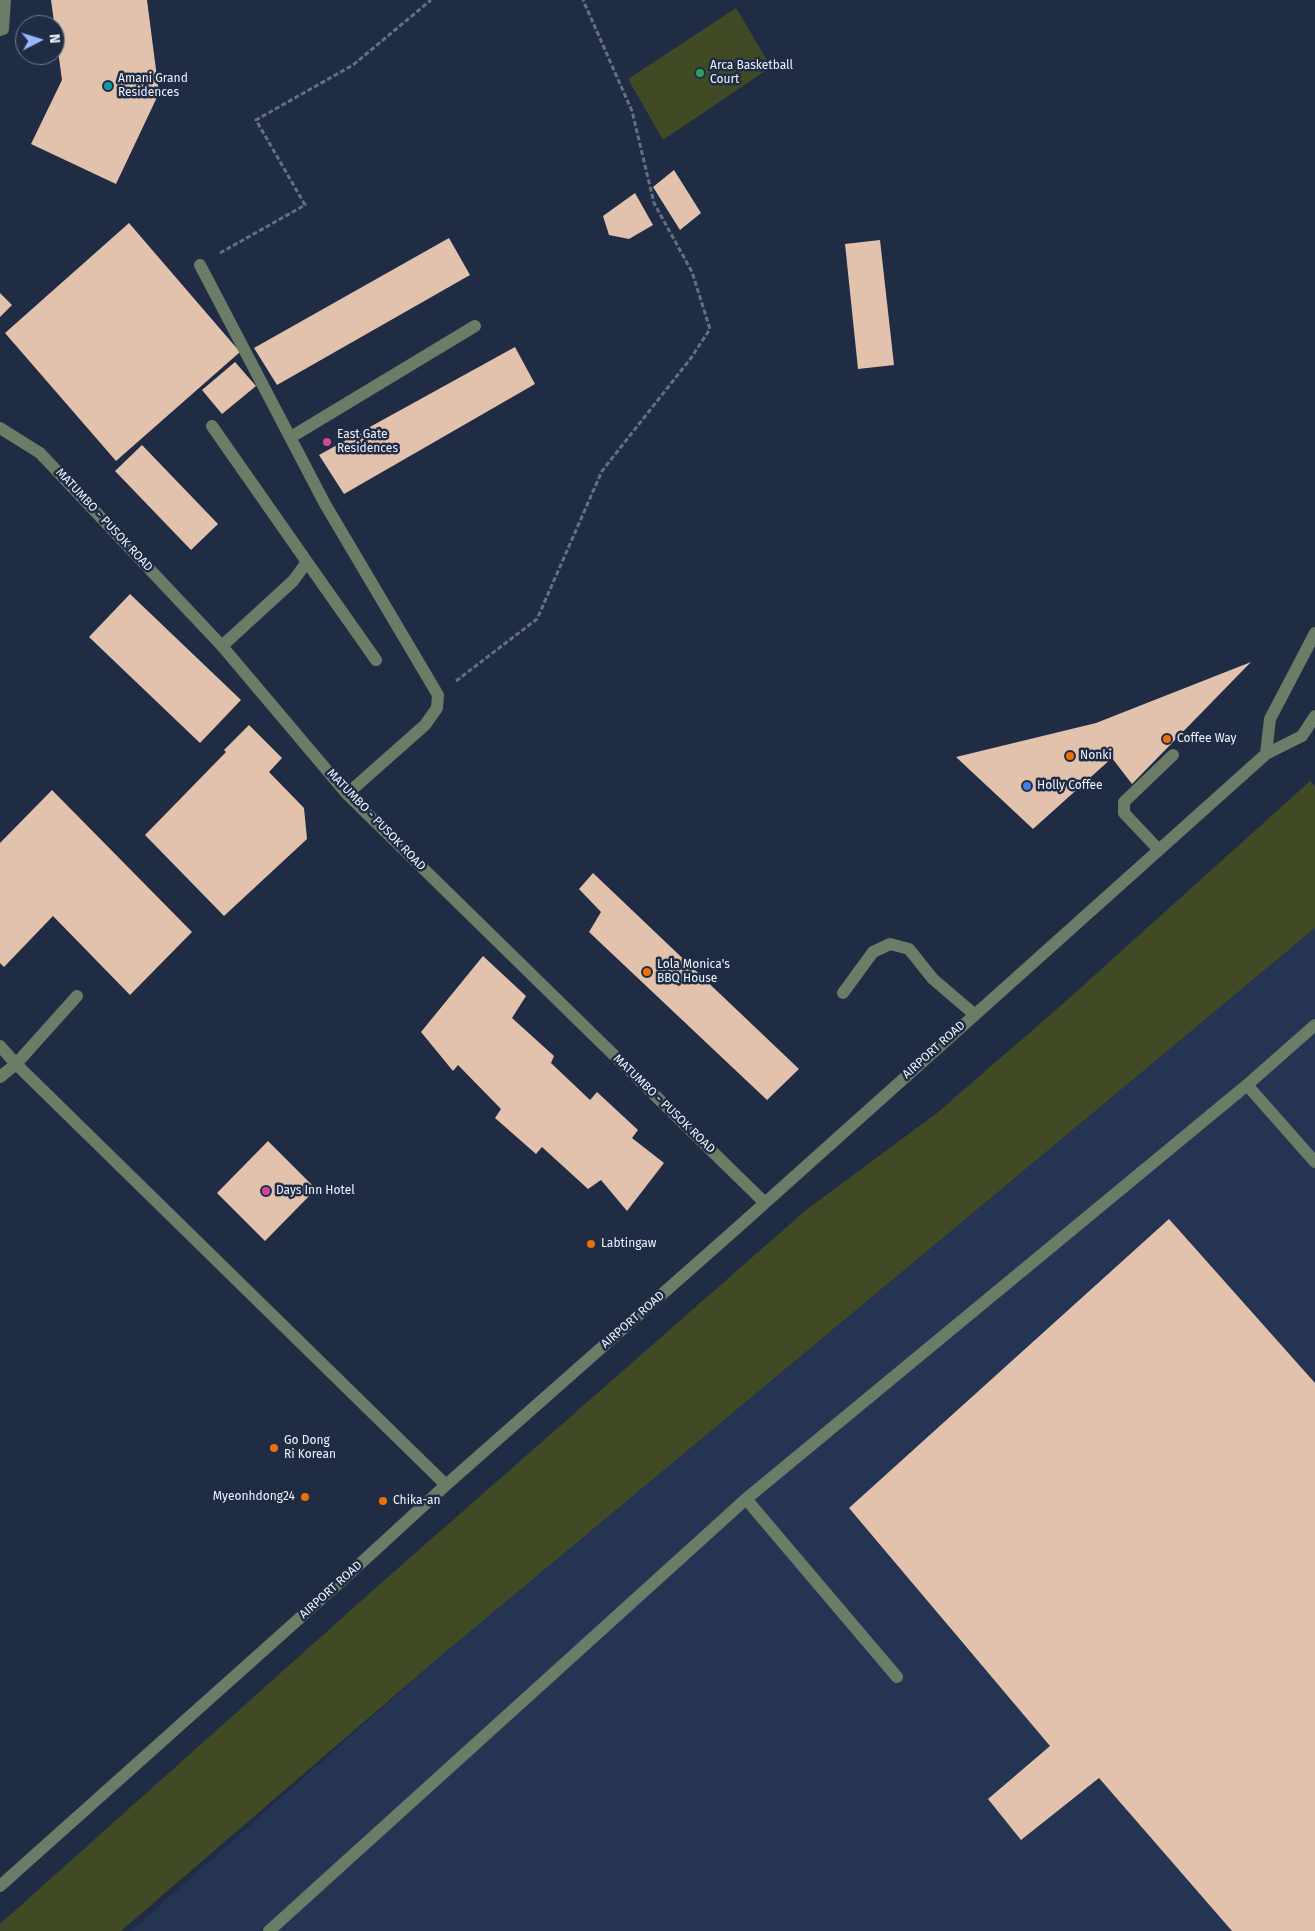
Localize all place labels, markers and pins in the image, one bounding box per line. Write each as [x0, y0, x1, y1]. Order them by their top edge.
place label: Arca Basketball Court [710, 59, 793, 87]
marker: Arca Basketball Court [694, 67, 706, 79]
place label: Amani Grand Residences [118, 72, 188, 100]
marker: Amani Grand Residences [102, 80, 114, 92]
place label: East Gate Residences [337, 428, 398, 456]
marker: East Gate Residences [321, 436, 333, 448]
place label: Coffee Way [1177, 732, 1236, 746]
marker: Coffee Way [1161, 733, 1173, 745]
place label: Nonki [1080, 749, 1112, 763]
marker: Nonki [1064, 750, 1076, 762]
place label: Holly Coffee [1037, 779, 1103, 793]
marker: Holly Coffee [1021, 780, 1033, 792]
place label: Lola Monica's BBQ House [657, 958, 730, 986]
marker: Lola Monica's BBQ House [641, 966, 653, 978]
place label: Days Inn Hotel [276, 1184, 355, 1198]
marker: Days Inn Hotel [260, 1185, 272, 1197]
place label: Labtingaw [601, 1237, 656, 1251]
marker: Labtingaw [585, 1238, 597, 1250]
place label: Go Dong Ri Korean [284, 1434, 336, 1462]
marker: Go Dong Ri Korean [268, 1442, 280, 1454]
place label: Myeonhdong24 [213, 1490, 295, 1504]
marker: Myeonhdong24 [299, 1491, 311, 1503]
place label: Chika-an [393, 1494, 441, 1508]
marker: Chika-an [377, 1495, 389, 1507]

